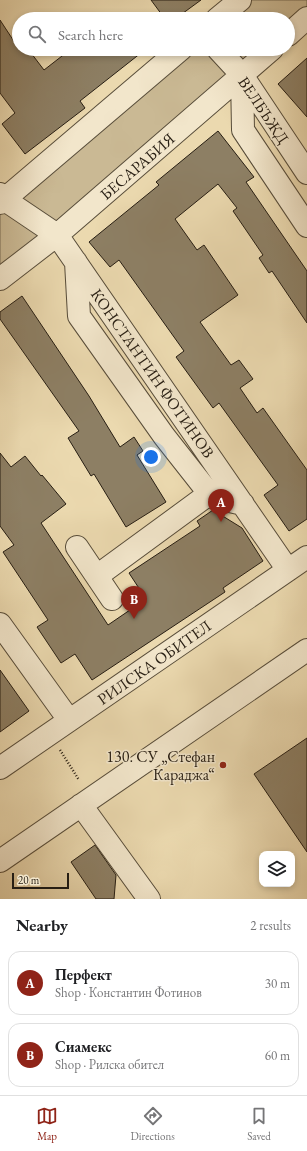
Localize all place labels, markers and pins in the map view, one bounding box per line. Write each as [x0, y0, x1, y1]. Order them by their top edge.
pin: A [208, 489, 234, 522]
pin: B [121, 586, 147, 619]
place label: 130. СУ „Стефан Караджа“ [106, 746, 215, 785]
marker: 130. СУ „Стефан Караджа“ [218, 760, 228, 770]

